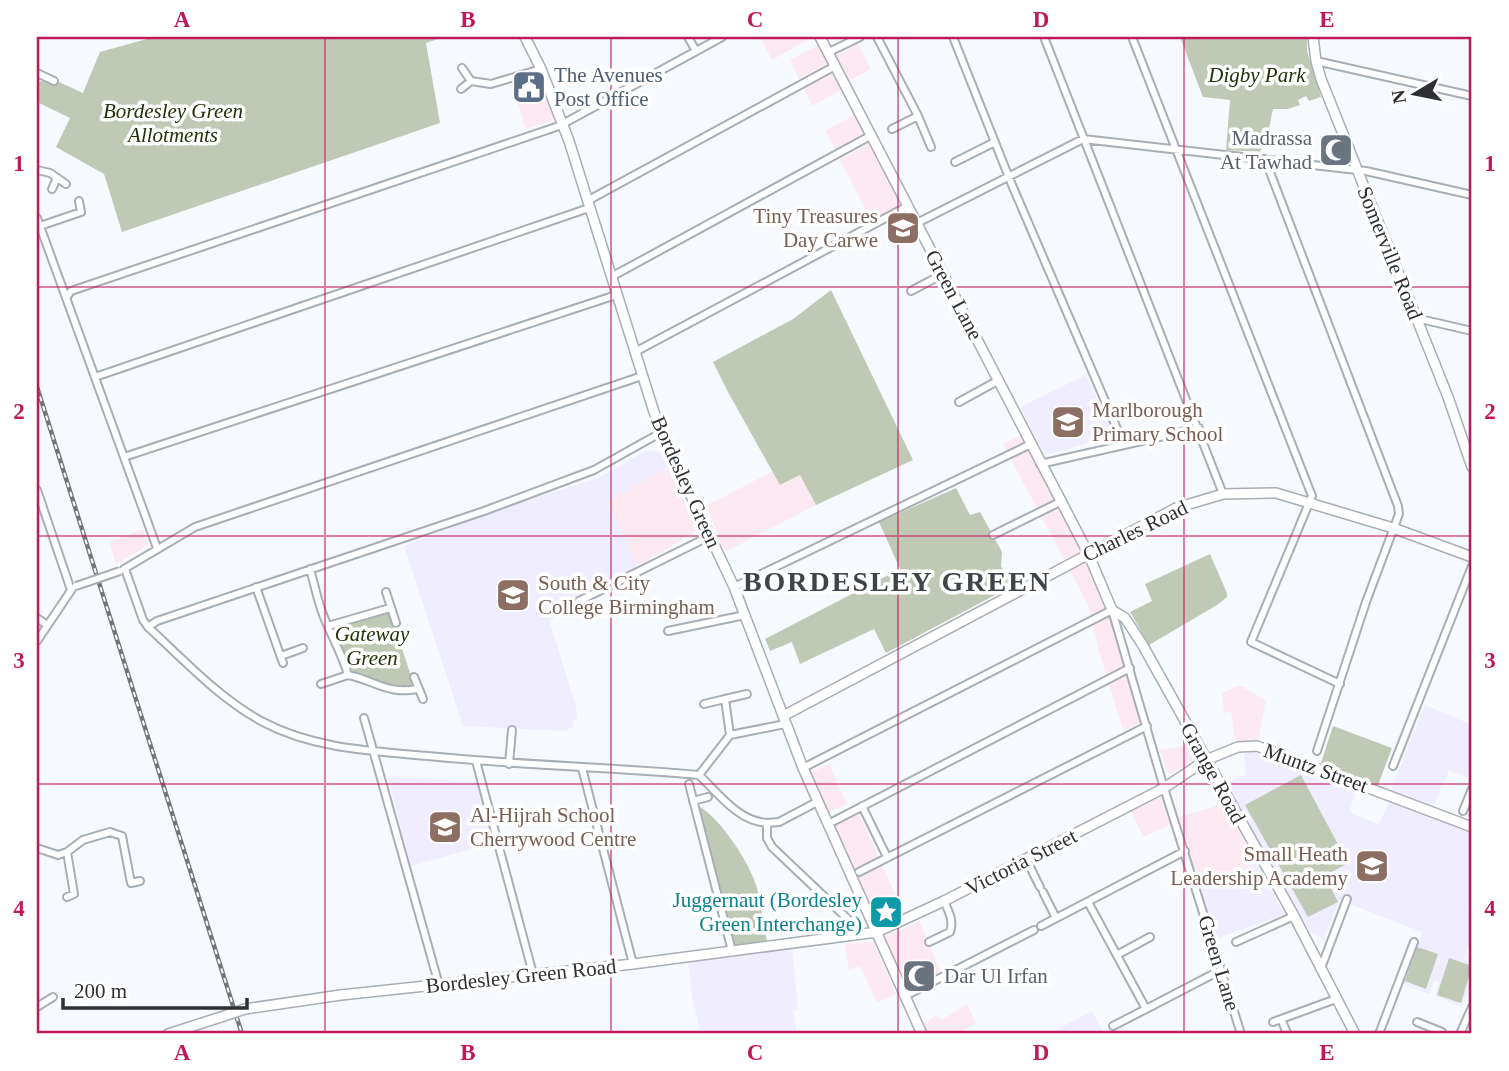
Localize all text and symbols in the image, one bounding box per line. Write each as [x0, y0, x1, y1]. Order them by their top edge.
text: A [174, 7, 191, 32]
text: B [460, 7, 476, 32]
text: C [747, 7, 763, 32]
text: D [1033, 7, 1049, 32]
text: E [1319, 7, 1335, 32]
north arrow [1380, 60, 1450, 130]
place label: The Avenues Post Office [554, 63, 663, 111]
park label: Digby Park [1207, 63, 1306, 87]
public building icon: The Avenues Post Office [510, 68, 548, 106]
text: N [1387, 88, 1410, 105]
park label: Bordesley Green Allotments [103, 99, 243, 147]
place label: Madrassa At Tawhad [1220, 126, 1313, 174]
mosque icon: Madrassa At Tawhad [1317, 131, 1355, 169]
text: 1 [13, 151, 25, 176]
text: 1 [1484, 151, 1496, 176]
street label: Somerville Road [1352, 183, 1428, 324]
place label: Tiny Treasures Day Carwe [753, 204, 878, 252]
school or university icon: Tiny Treasures Day Carwe [884, 209, 922, 247]
street label: Green Lane [920, 246, 988, 344]
place label: Marlborough Primary School [1092, 398, 1223, 446]
text: 2 [13, 399, 25, 424]
text: 2 [1484, 399, 1496, 424]
school or university icon: Marlborough Primary School [1049, 403, 1087, 441]
street label: Bordesley Green [646, 412, 726, 552]
street label: Charles Road [1079, 495, 1192, 567]
district label: BORDESLEY GREEN [743, 566, 1051, 597]
place label: South & City College Birmingham [538, 571, 715, 619]
school or university icon: South & City College Birmingham [494, 576, 532, 614]
park label: Gateway Green [335, 622, 410, 670]
text: 3 [13, 648, 25, 673]
text: 3 [1484, 648, 1496, 673]
street label: Grange Road [1176, 718, 1251, 828]
street label: Muntz Street [1261, 738, 1372, 798]
place label: Al-Hijrah School Cherrywood Centre [470, 803, 636, 851]
school or university icon: Al-Hijrah School Cherrywood Centre [426, 808, 464, 846]
street label: Victoria Street [961, 824, 1081, 900]
place label: Small Heath Leadership Academy [1170, 842, 1349, 890]
school or university icon: Small Heath Leadership Academy [1353, 847, 1391, 885]
place label: Juggernaut (Bordesley Green Interchange) [672, 888, 862, 936]
place icon: Juggernaut (Bordesley Green Interchange) [867, 893, 905, 931]
text: 4 [13, 896, 25, 921]
text: 4 [1484, 896, 1496, 921]
street label: Green Lane [1193, 912, 1245, 1014]
street label: Bordesley Green Road [425, 954, 618, 998]
mosque icon: Dar Ul Irfan [900, 957, 938, 995]
place label: Dar Ul Irfan [944, 964, 1048, 988]
scale bar [63, 966, 247, 1010]
text: 200 m [74, 979, 127, 1003]
text: A [174, 1040, 191, 1065]
text: B [460, 1040, 476, 1065]
text: C [747, 1040, 763, 1065]
text: D [1033, 1040, 1049, 1065]
text: E [1319, 1040, 1335, 1065]

